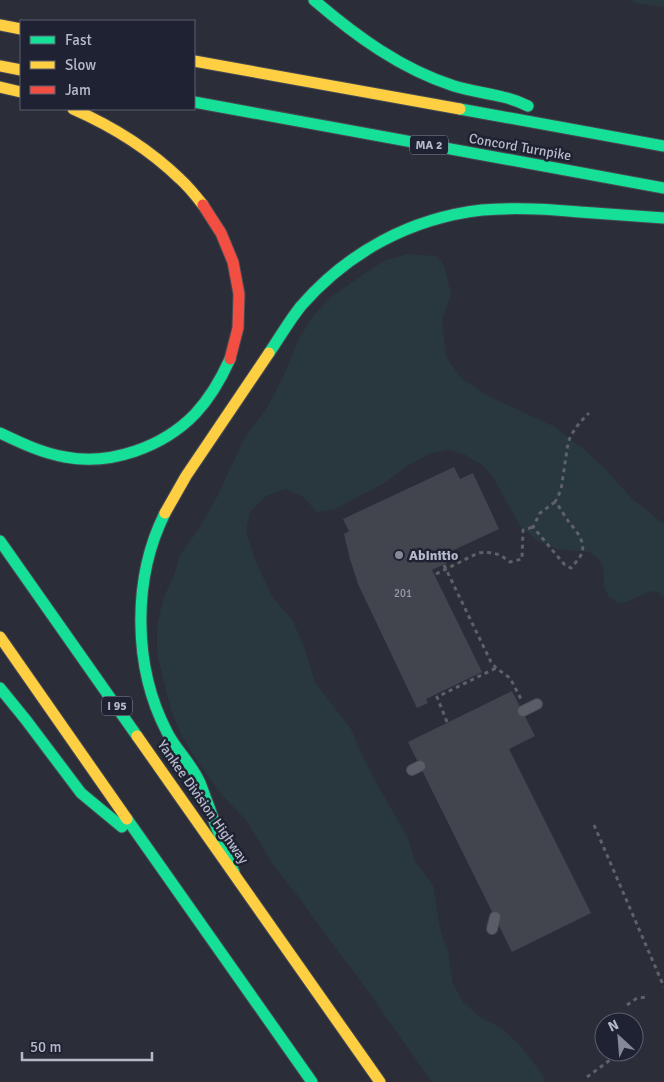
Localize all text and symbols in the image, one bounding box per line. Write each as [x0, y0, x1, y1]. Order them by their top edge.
legend [20, 20, 195, 110]
text: Fast [65, 31, 92, 49]
text: Slow [65, 56, 96, 74]
text: Jam [65, 81, 91, 99]
street label: Concord Turnpike [467, 130, 573, 164]
road number: MA 2 [410, 136, 448, 154]
place label: AbInitio [409, 547, 458, 564]
marker: AbInitio [393, 549, 405, 561]
house number: 201 [394, 587, 412, 600]
road number: I 95 [102, 696, 132, 716]
street label: Yankee Division Highway [154, 737, 252, 868]
north arrow [594, 1012, 644, 1062]
text: N [605, 1016, 622, 1036]
scale bar [22, 1030, 152, 1062]
text: 50 m [30, 1038, 61, 1056]

